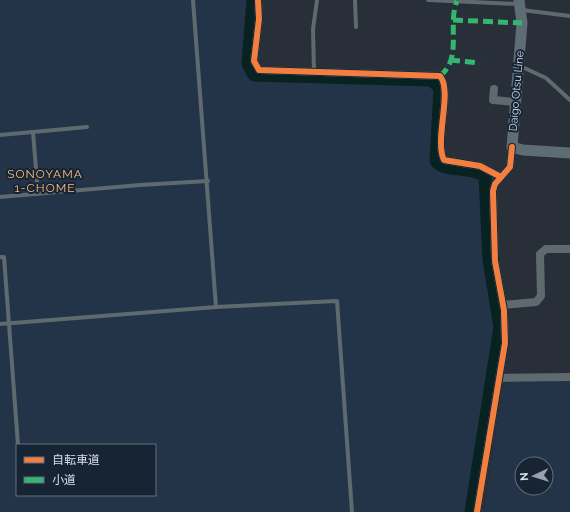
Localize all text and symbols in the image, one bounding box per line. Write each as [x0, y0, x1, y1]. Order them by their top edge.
street label: Daigo Otsu Line [507, 50, 527, 132]
district label: SONOYAMA 1-CHOME [7, 167, 83, 195]
legend [16, 444, 156, 496]
text: 自転車道 [52, 453, 100, 467]
north arrow [514, 456, 554, 496]
text: N [518, 472, 531, 481]
text: 小道 [52, 473, 76, 487]

